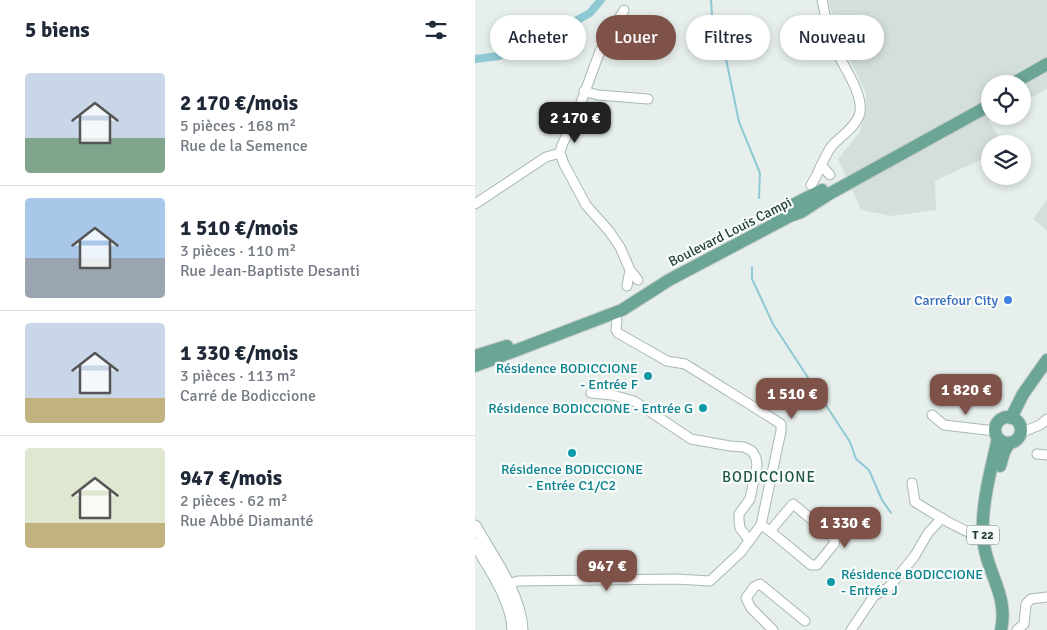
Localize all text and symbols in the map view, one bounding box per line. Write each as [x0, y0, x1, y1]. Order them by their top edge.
chip: Acheter [490, 15, 586, 60]
chip: Louer [596, 15, 676, 60]
chip: Filtres [686, 15, 770, 60]
chip: Nouveau [780, 15, 884, 60]
icon: filters [422, 16, 450, 44]
text: 5 biens [25, 17, 90, 43]
map controls [981, 75, 1031, 185]
button: locate [981, 75, 1031, 125]
text: 2 170 €/mois [180, 90, 298, 116]
icon: home [65, 93, 125, 153]
pin: 2 170 € [529, 102, 621, 144]
text: 2 170 € [550, 108, 600, 128]
text: 5 pièces · 168 m² [180, 116, 296, 136]
button: layers [981, 135, 1031, 185]
text: Rue de la Semence [180, 136, 308, 156]
street label: Boulevard Louis Campi [666, 194, 794, 270]
text: 1 510 €/mois [180, 215, 298, 241]
icon: home [65, 218, 125, 278]
text: 3 pièces · 110 m² [180, 241, 296, 261]
text: Rue Jean-Baptiste Desanti [180, 261, 360, 281]
place label: Carrefour City [914, 292, 998, 309]
marker: Carrefour City [1002, 294, 1014, 306]
text: 1 330 €/mois [180, 340, 298, 366]
icon: home [65, 343, 125, 403]
place label: Résidence BODICCIONE - Entrée F [496, 360, 638, 393]
text: 3 pièces · 113 m² [180, 366, 296, 386]
marker: Résidence BODICCIONE - Entrée F [642, 370, 654, 382]
pin: 1 820 € [920, 374, 1012, 416]
pin: 1 510 € [746, 378, 838, 420]
text: 1 820 € [941, 380, 991, 400]
text: 1 510 € [767, 384, 817, 404]
text: Carré de Bodiccione [180, 386, 316, 406]
place label: Résidence BODICCIONE - Entrée G [488, 400, 693, 417]
marker: Résidence BODICCIONE - Entrée G [697, 402, 709, 414]
marker: Résidence BODICCIONE - Entrée C1/C2 [566, 447, 578, 459]
place label: Résidence BODICCIONE - Entrée C1/C2 [501, 461, 643, 494]
text: 947 €/mois [180, 465, 282, 491]
icon: home [65, 468, 125, 528]
district label: BODICCIONE [722, 468, 816, 486]
text: 2 pièces · 62 m² [180, 491, 288, 511]
pin: 1 330 € [799, 506, 891, 549]
text: Rue Abbé Diamanté [180, 511, 314, 531]
text: 1 330 € [820, 513, 870, 533]
road number: T 22 [967, 526, 999, 544]
pin: 947 € [572, 550, 642, 592]
text: 947 € [588, 556, 626, 576]
place label: Résidence BODICCIONE - Entrée J [841, 566, 983, 599]
marker: Résidence BODICCIONE - Entrée J [825, 576, 837, 588]

